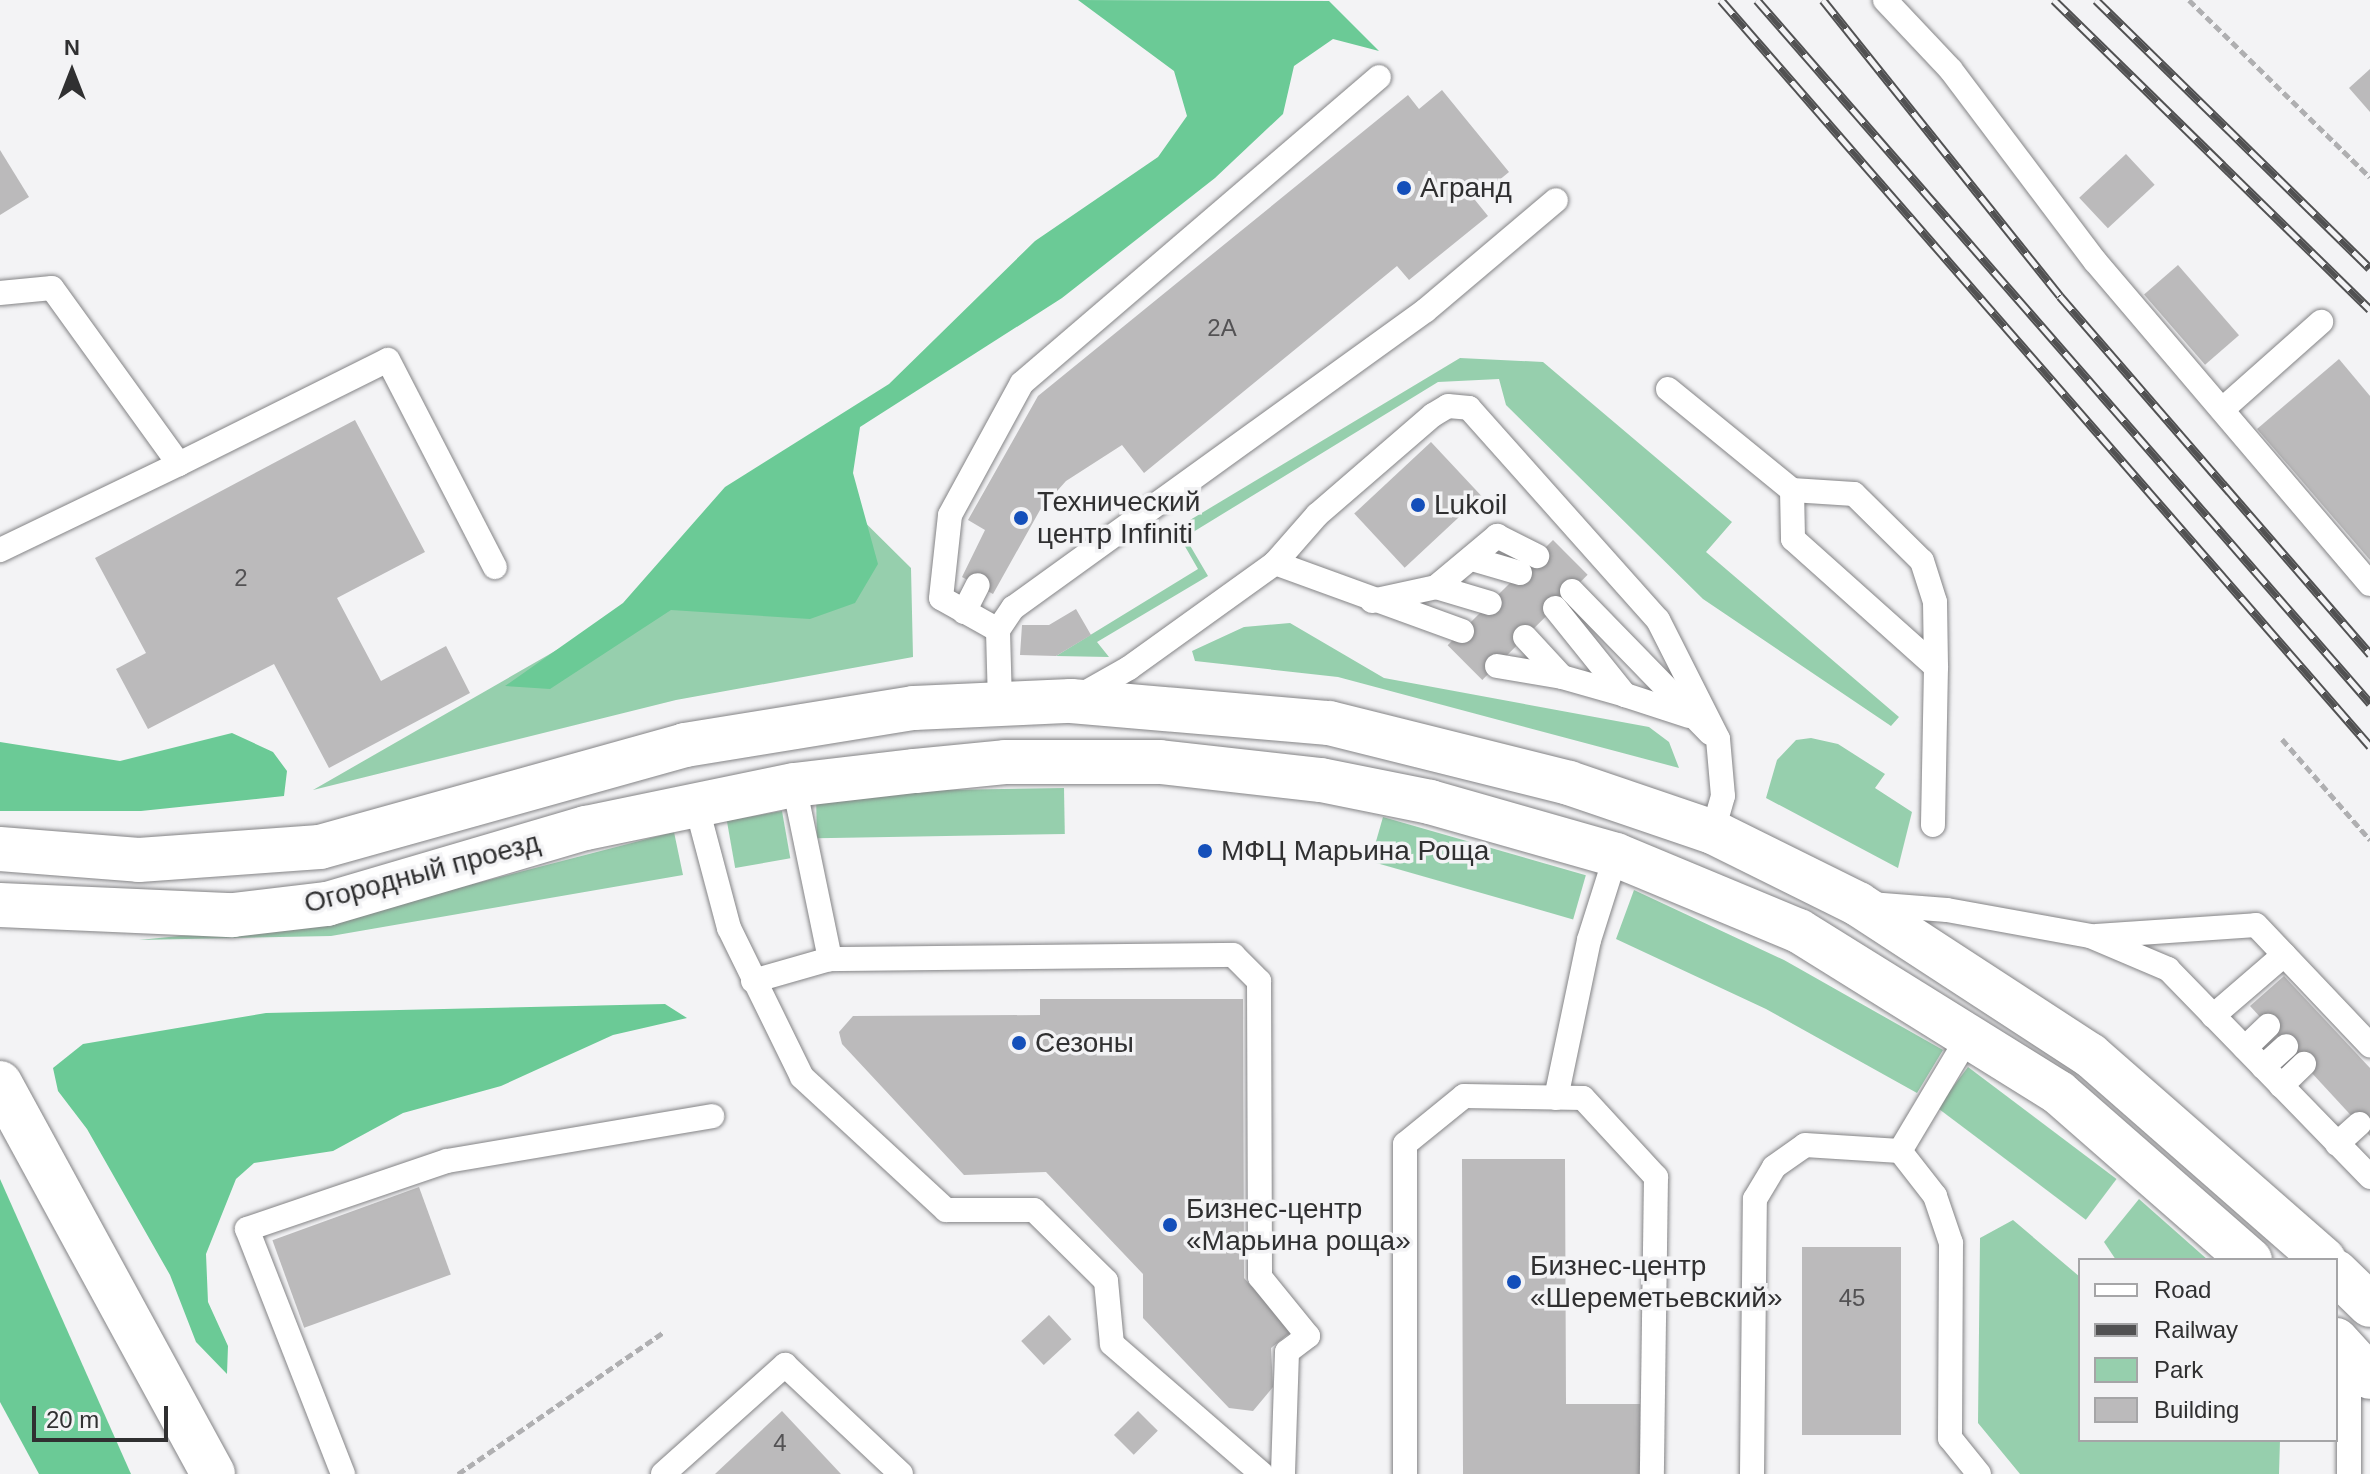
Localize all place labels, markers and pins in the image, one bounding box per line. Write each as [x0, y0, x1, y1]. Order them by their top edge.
place label: Агранд [1420, 171, 1512, 205]
marker: Агранд [1395, 179, 1413, 197]
place label: Технический центр Infiniti [1037, 485, 1200, 551]
place label: Lukoil [1434, 488, 1507, 522]
marker: Lukoil [1409, 496, 1427, 514]
marker: Технический центр Infiniti [1012, 509, 1030, 527]
place label: МФЦ Марьина Роща [1221, 834, 1489, 868]
marker: МФЦ Марьина Роща [1196, 842, 1214, 860]
place label: Сезоны [1035, 1026, 1134, 1060]
marker: Сезоны [1010, 1034, 1028, 1052]
place label: Бизнес-центр «Марьина роща» [1186, 1192, 1411, 1258]
marker: Бизнес-центр «Марьина роща» [1161, 1216, 1179, 1234]
place label: Бизнес-центр «Шереметьевский» [1530, 1249, 1782, 1315]
marker: Бизнес-центр «Шереметьевский» [1505, 1273, 1523, 1291]

